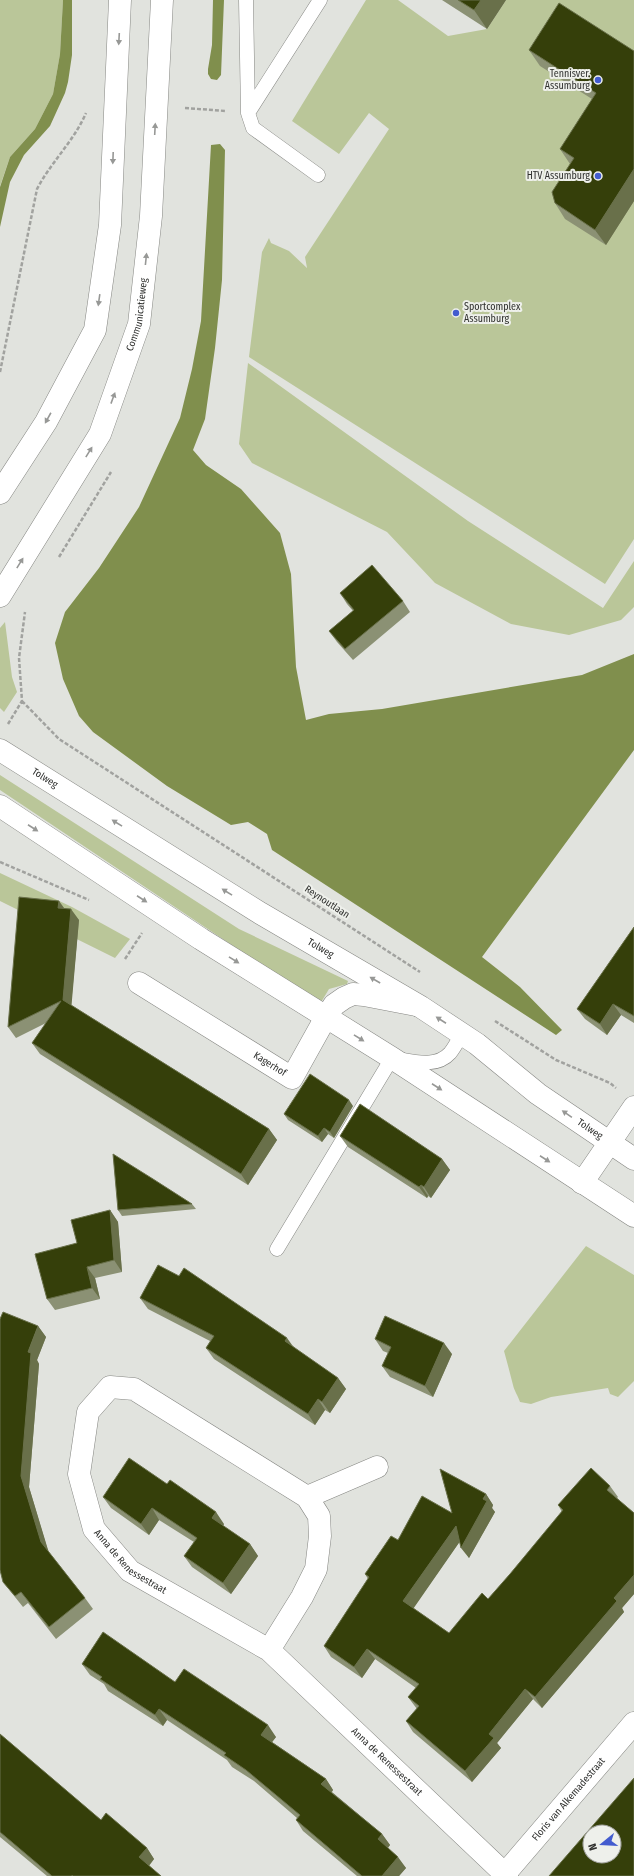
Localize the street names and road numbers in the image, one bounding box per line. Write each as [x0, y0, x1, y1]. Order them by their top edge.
street label: Communicatieweg [124, 277, 150, 353]
street label: Tolweg [30, 766, 60, 791]
street label: Reynoutlaan [302, 883, 352, 921]
street label: Tolweg [305, 936, 336, 961]
street label: Kagerhof [251, 1049, 289, 1079]
street label: Tolweg [575, 1116, 605, 1142]
street label: Anna de Renessestraat [91, 1527, 169, 1597]
street label: Anna de Renessestraat [349, 1725, 425, 1799]
street label: Floris van Alkemadestraat [530, 1755, 608, 1843]

